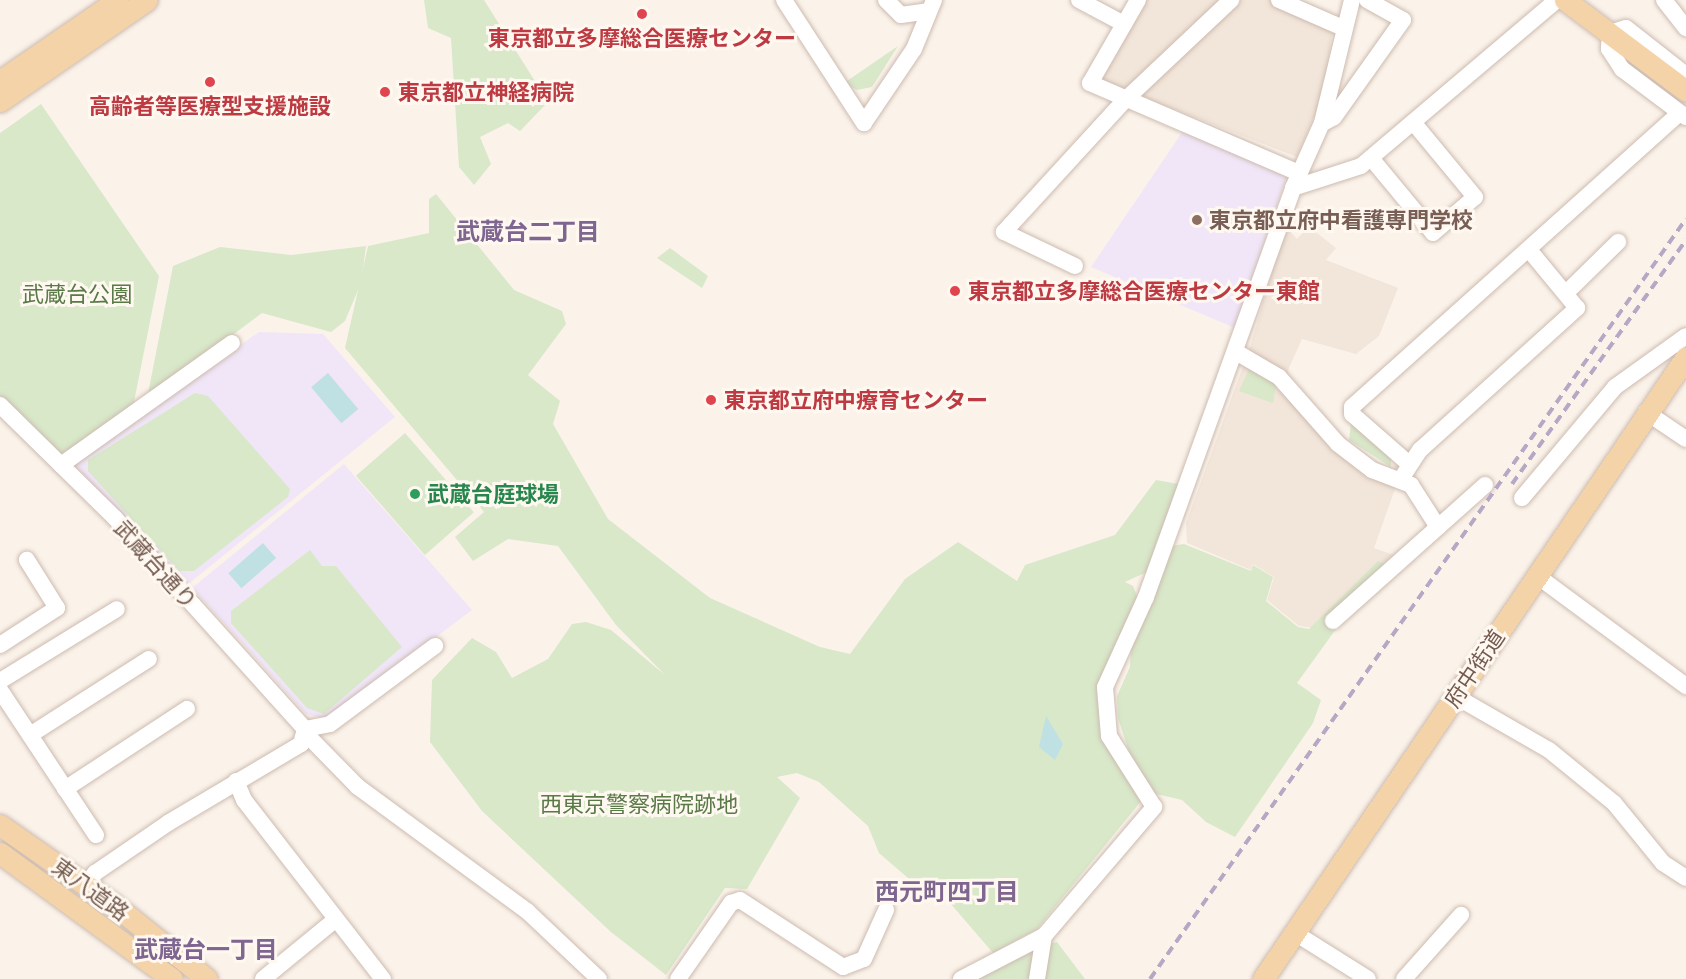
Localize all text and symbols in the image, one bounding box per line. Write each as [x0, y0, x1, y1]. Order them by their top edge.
marker: 東京都立多摩総合医療センター [633, 5, 651, 23]
place label: 東京都立多摩総合医療センター [488, 25, 796, 51]
marker: 高齢者等医療型支援施設 [201, 73, 219, 91]
place label: 東京都立神経病院 [398, 79, 574, 105]
marker: 東京都立神経病院 [376, 83, 394, 101]
place label: 高齢者等医療型支援施設 [89, 93, 331, 119]
place label: 東京都立府中看護専門学校 [1209, 207, 1473, 233]
marker: 東京都立府中看護専門学校 [1190, 213, 1204, 227]
district label: 武蔵台二丁目 [456, 217, 600, 245]
place label: 東京都立多摩総合医療センター東館 [968, 278, 1320, 304]
park label: 武蔵台公園 [22, 281, 132, 307]
marker: 東京都立多摩総合医療センター東館 [946, 282, 964, 300]
place label: 東京都立府中療育センター [724, 387, 988, 413]
marker: 東京都立府中療育センター [702, 391, 720, 409]
place label: 武蔵台庭球場 [427, 481, 559, 507]
marker: 武蔵台庭球場 [408, 487, 422, 501]
street label: 武蔵台通り [109, 514, 203, 614]
street label: 府中街道 [1438, 624, 1510, 712]
park label: 西東京警察病院跡地 [540, 791, 738, 817]
street label: 東八道路 [48, 852, 134, 926]
district label: 西元町四丁目 [875, 877, 1019, 905]
district label: 武蔵台一丁目 [134, 935, 278, 963]

